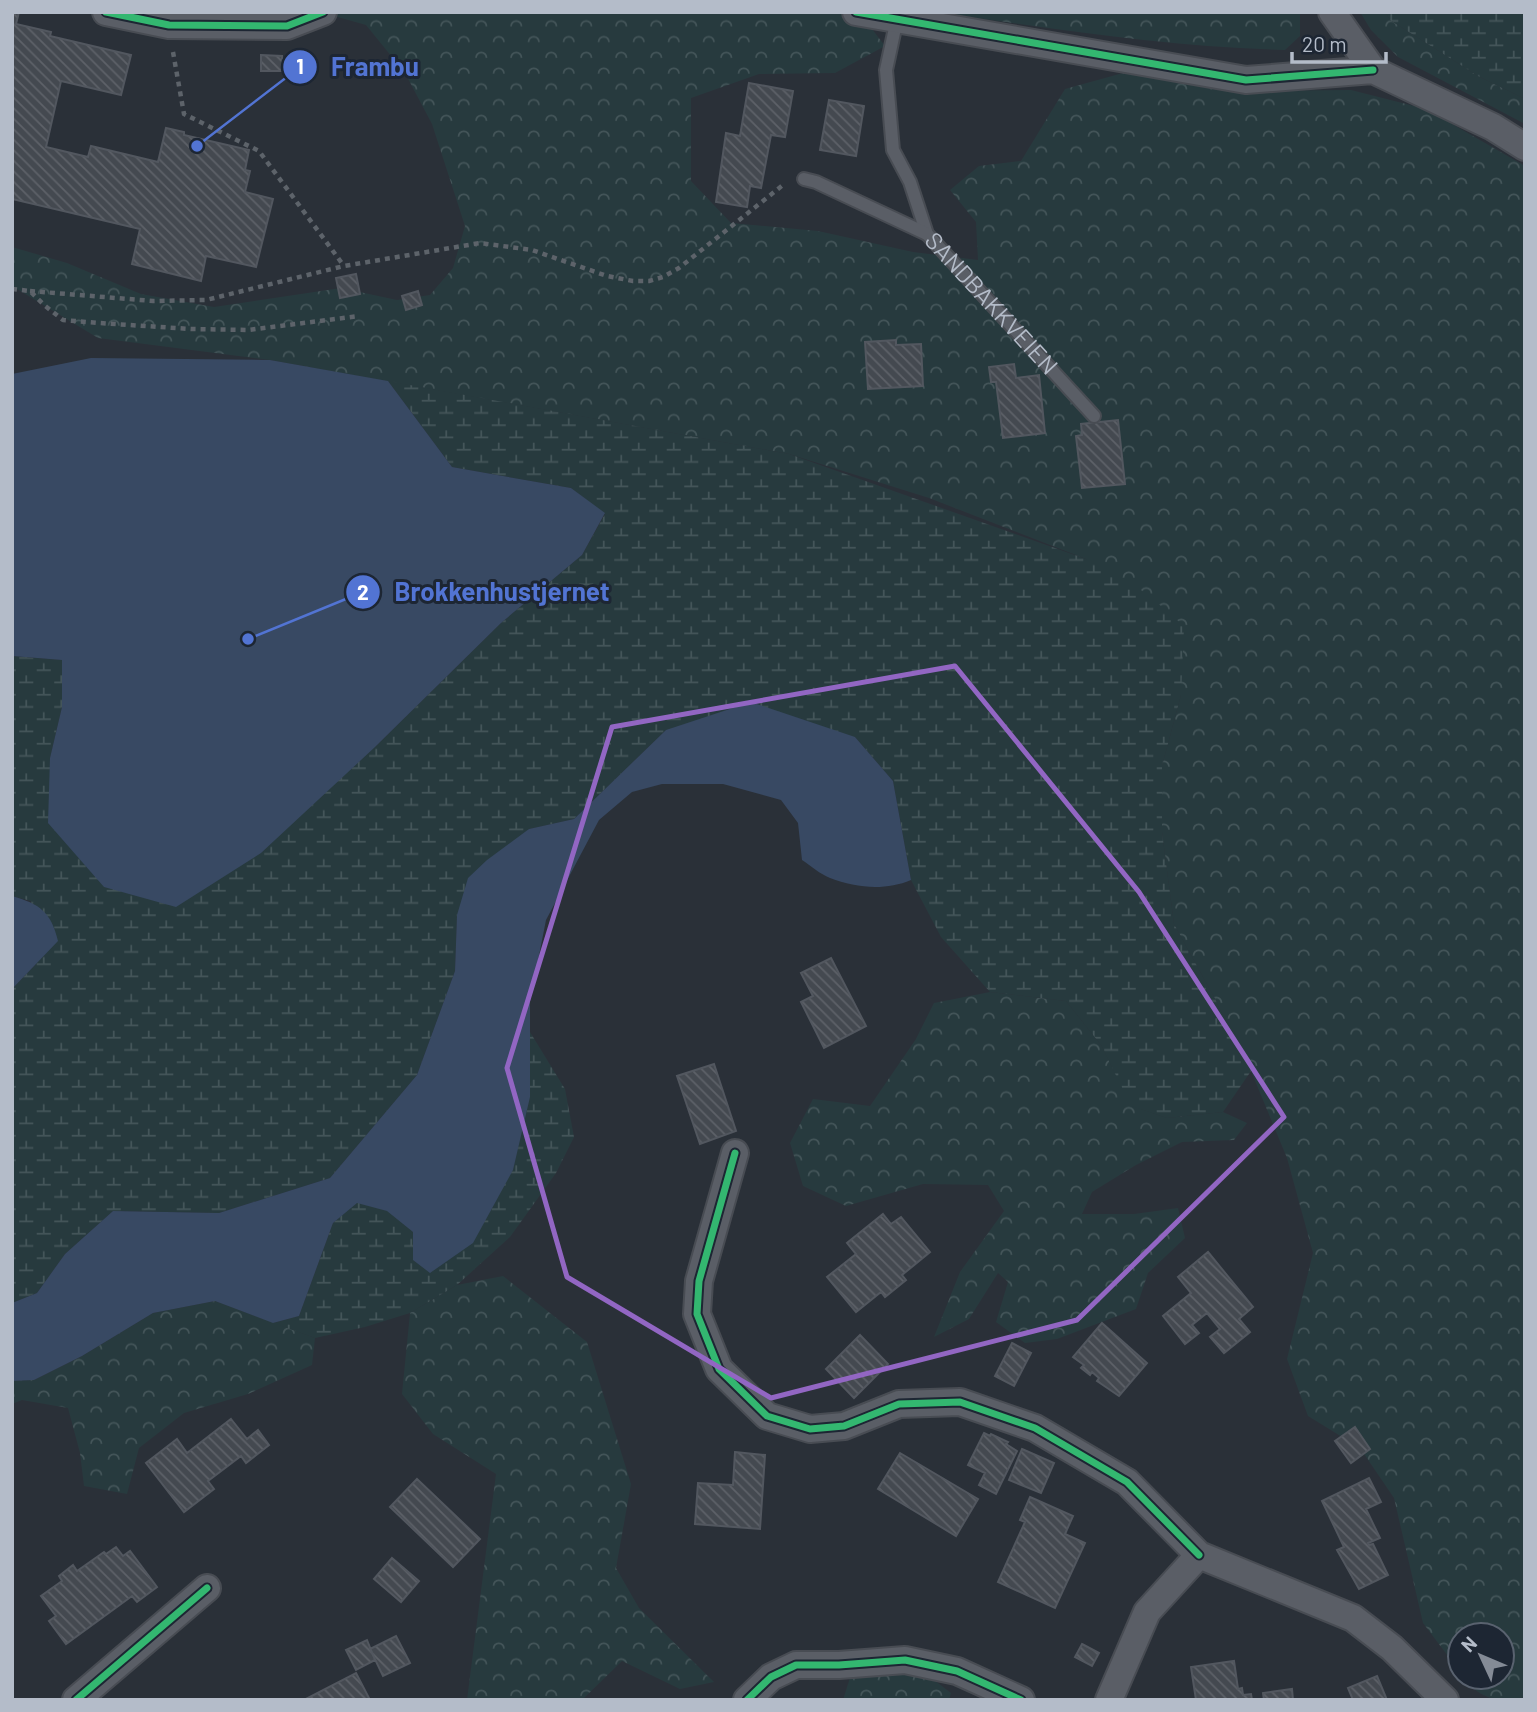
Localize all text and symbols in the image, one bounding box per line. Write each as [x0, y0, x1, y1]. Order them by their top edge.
scale bar [1292, 21, 1386, 65]
text: 20 m [1302, 31, 1347, 56]
callout: Frambu [282, 43, 433, 90]
text: Frambu [331, 50, 419, 81]
text: 1 [296, 53, 304, 78]
street label: SANDBAKKVEIEN [919, 225, 1065, 380]
callout: Brokkenhustjernet [346, 569, 624, 616]
text: Brokkenhustjernet [394, 575, 610, 606]
text: 2 [357, 579, 369, 604]
north arrow [1446, 1621, 1516, 1691]
text: N [1456, 1631, 1481, 1656]

